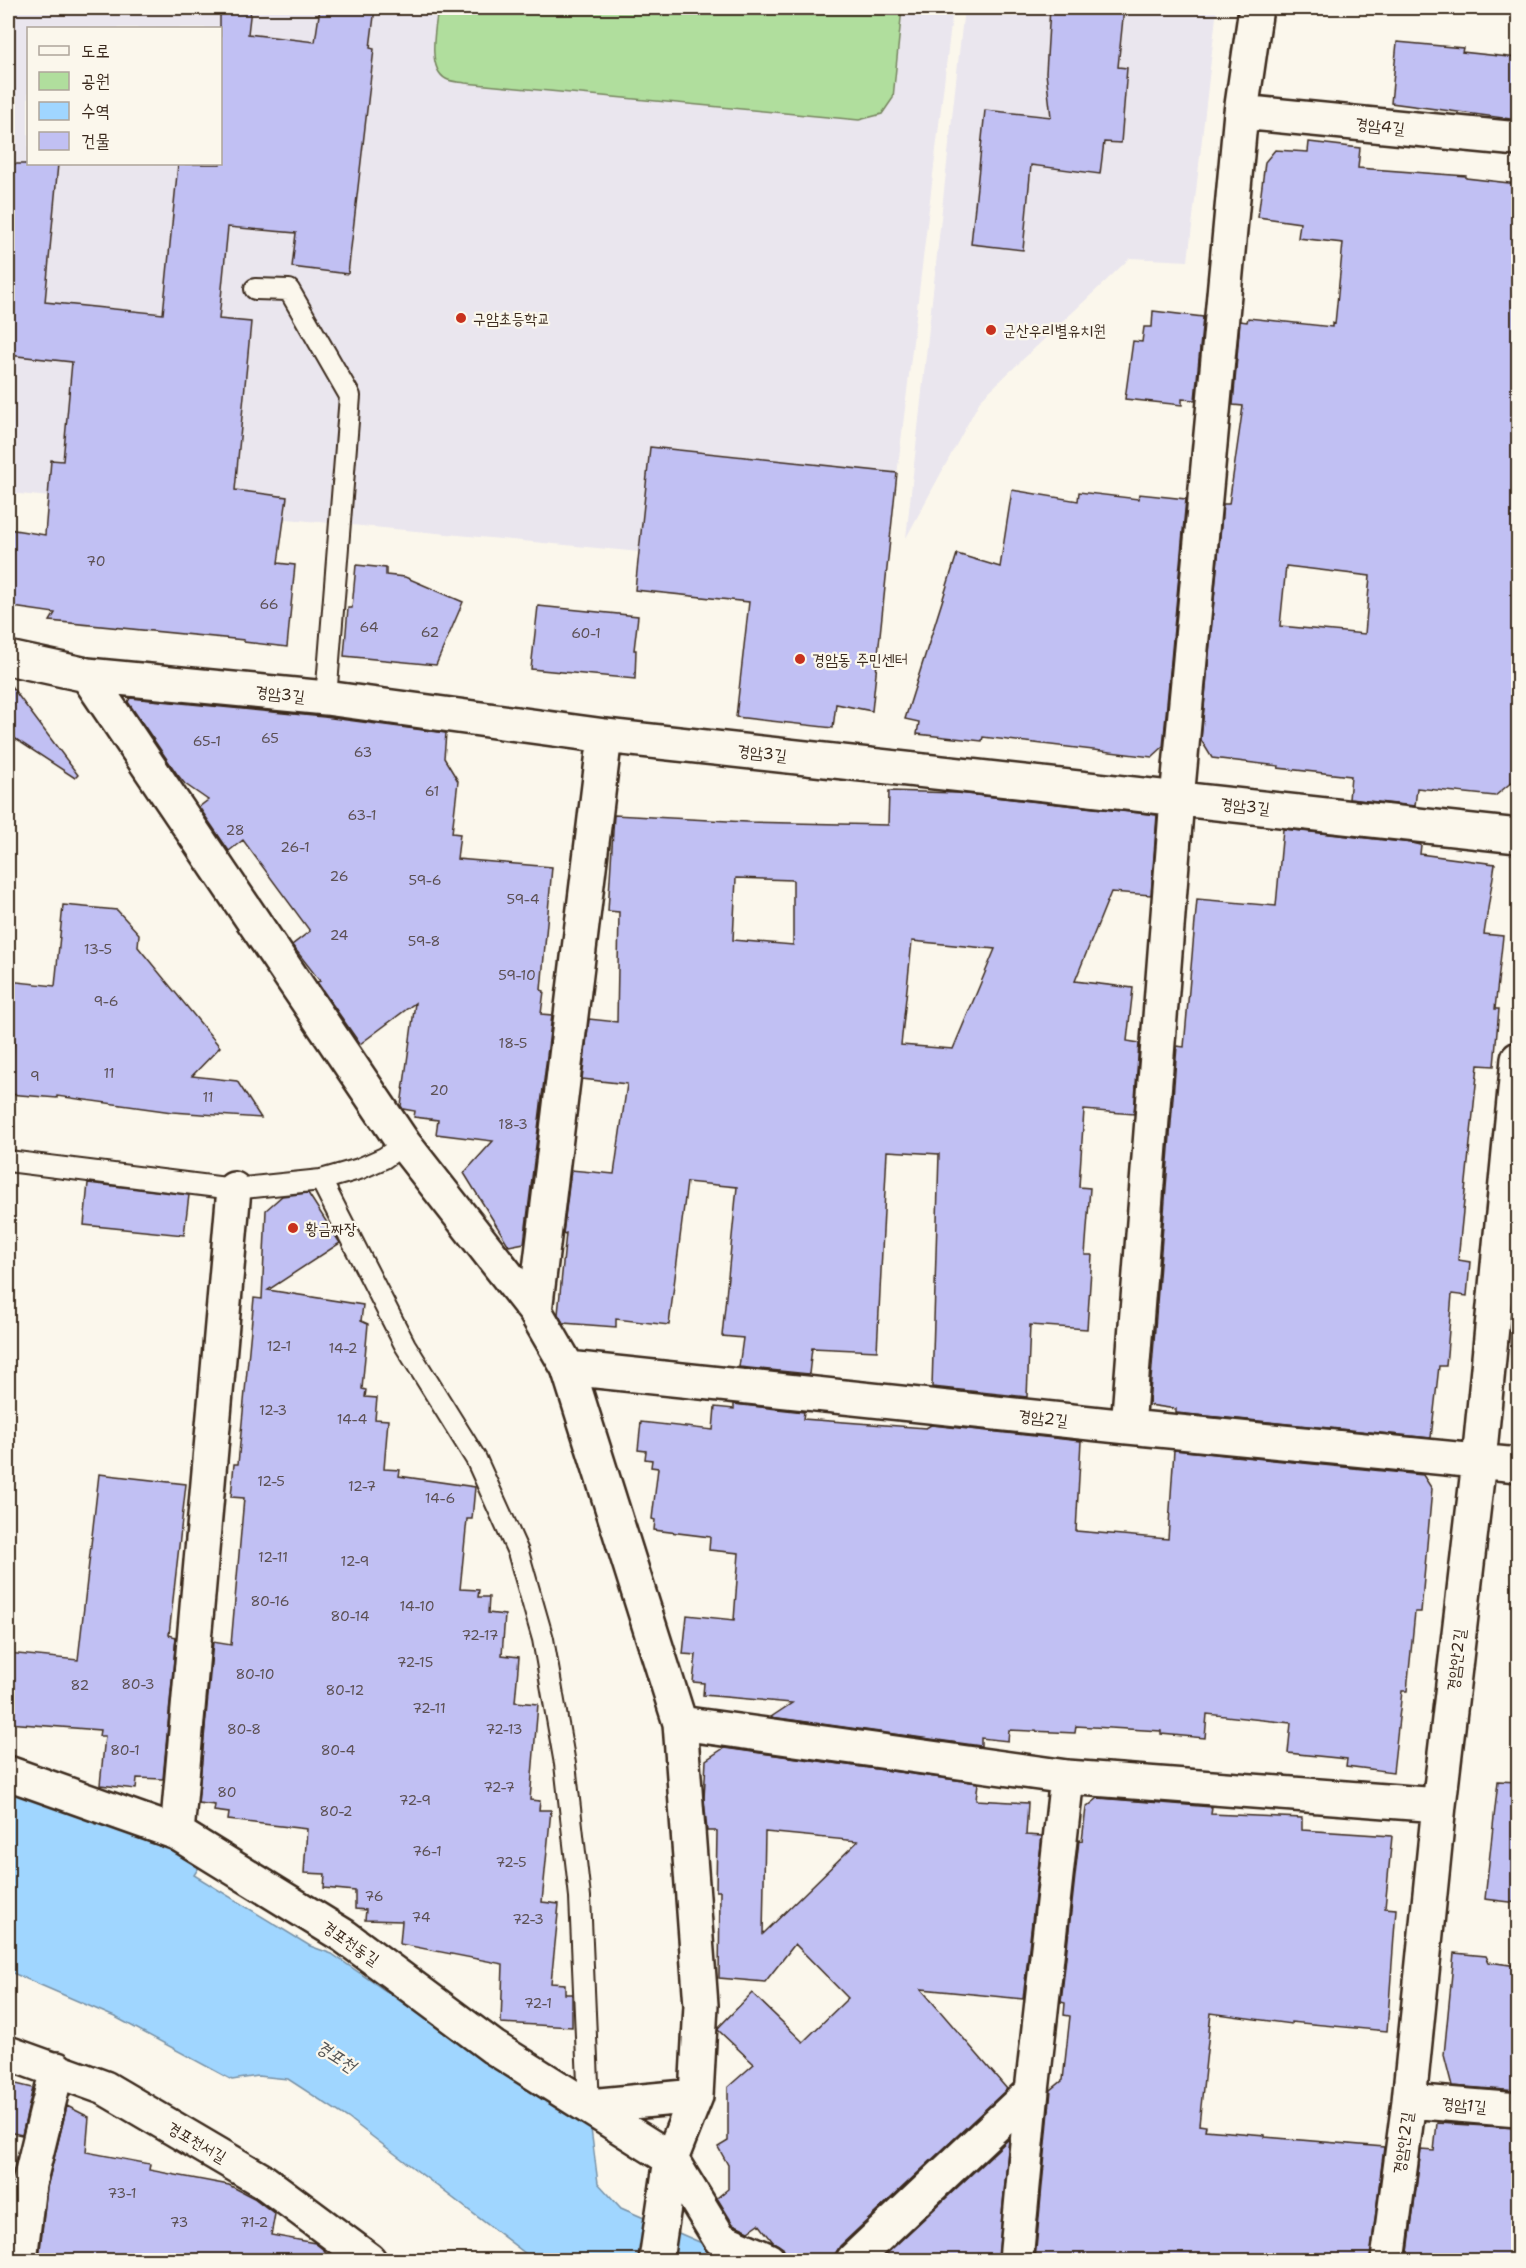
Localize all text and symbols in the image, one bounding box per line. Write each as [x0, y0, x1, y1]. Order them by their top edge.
legend [27, 27, 222, 165]
text: 도로 [81, 39, 110, 63]
text: 공원 [81, 69, 110, 93]
text: 수역 [81, 99, 110, 123]
street label: 경암4길 [1354, 113, 1406, 139]
text: 건물 [81, 129, 110, 153]
place label: 구암초등학교 [473, 308, 550, 329]
marker: 구암초등학교 [454, 311, 468, 325]
place label: 군산우리별유치원 [1003, 320, 1106, 341]
marker: 군산우리별유치원 [984, 323, 998, 337]
house number: 70 [86, 552, 106, 570]
house number: 66 [259, 595, 279, 613]
house number: 64 [359, 618, 379, 636]
house number: 62 [421, 623, 439, 641]
house number: 60-1 [571, 624, 601, 642]
place label: 경암동 주민센터 [812, 649, 908, 670]
marker: 경암동 주민센터 [793, 652, 807, 666]
street label: 경암3길 [254, 681, 306, 707]
house number: 65 [261, 729, 279, 747]
house number: 65-1 [193, 732, 221, 750]
street label: 경암3길 [736, 740, 788, 766]
house number: 63 [354, 743, 372, 761]
house number: 61 [425, 782, 439, 800]
street label: 경암3길 [1219, 793, 1271, 819]
house number: 63-1 [347, 806, 377, 824]
house number: 28 [225, 821, 245, 839]
house number: 26-1 [280, 838, 310, 856]
house number: 26 [330, 867, 349, 885]
house number: 59-6 [409, 871, 441, 889]
house number: 59-4 [507, 890, 540, 908]
house number: 24 [330, 926, 349, 944]
house number: 59-8 [408, 932, 440, 950]
house number: 13-5 [84, 940, 112, 958]
house number: 59-10 [498, 966, 536, 984]
house number: 9-6 [93, 992, 119, 1010]
house number: 18-5 [499, 1034, 527, 1052]
house number: 11 [103, 1064, 115, 1082]
house number: 9 [30, 1067, 40, 1085]
house number: 20 [429, 1081, 449, 1099]
house number: 11 [202, 1088, 214, 1106]
house number: 18-3 [498, 1115, 528, 1133]
place label: 황금짜장 [305, 1218, 357, 1239]
marker: 황금짜장 [286, 1221, 300, 1235]
house number: 12-1 [267, 1337, 291, 1355]
house number: 14-2 [328, 1339, 358, 1357]
house number: 12-3 [259, 1401, 287, 1419]
street label: 경암2길 [1017, 1405, 1069, 1431]
house number: 14-4 [337, 1410, 367, 1428]
house number: 12-5 [257, 1472, 285, 1490]
house number: 12-7 [348, 1477, 376, 1495]
house number: 14-6 [425, 1489, 455, 1507]
house number: 12-11 [258, 1548, 288, 1566]
house number: 12-9 [341, 1552, 369, 1570]
house number: 80-16 [250, 1592, 290, 1610]
house number: 14-10 [399, 1597, 435, 1615]
house number: 80-14 [331, 1607, 370, 1625]
house number: 72-17 [461, 1626, 499, 1644]
street label: 경암안2길 [1442, 1627, 1470, 1692]
house number: 72-15 [397, 1653, 433, 1671]
house number: 80-10 [235, 1665, 275, 1683]
house number: 80-3 [121, 1675, 155, 1693]
house number: 82 [71, 1676, 89, 1694]
house number: 80-12 [326, 1681, 364, 1699]
house number: 72-11 [412, 1699, 446, 1717]
house number: 80-8 [227, 1720, 261, 1738]
house number: 72-13 [485, 1720, 523, 1738]
house number: 80-1 [110, 1741, 140, 1759]
house number: 80-4 [321, 1741, 355, 1759]
house number: 72-7 [483, 1778, 515, 1796]
house number: 80 [217, 1783, 237, 1801]
house number: 72-9 [399, 1791, 431, 1809]
house number: 80-2 [319, 1802, 353, 1820]
house number: 76-1 [412, 1842, 442, 1860]
house number: 72-5 [495, 1853, 527, 1871]
house number: 76 [364, 1887, 384, 1905]
house number: 74 [412, 1908, 431, 1926]
house number: 72-3 [512, 1910, 544, 1928]
street label: 경포천동길 [319, 1916, 383, 1970]
house number: 72-1 [524, 1994, 552, 2012]
water label: 경포천 [311, 2034, 362, 2079]
street label: 경암1길 [1441, 2093, 1488, 2117]
street label: 경암안2길 [1388, 2110, 1418, 2176]
street label: 경포천서길 [164, 2117, 230, 2167]
house number: 73-1 [107, 2184, 137, 2202]
house number: 73 [170, 2213, 188, 2231]
house number: 71-2 [240, 2213, 268, 2231]

